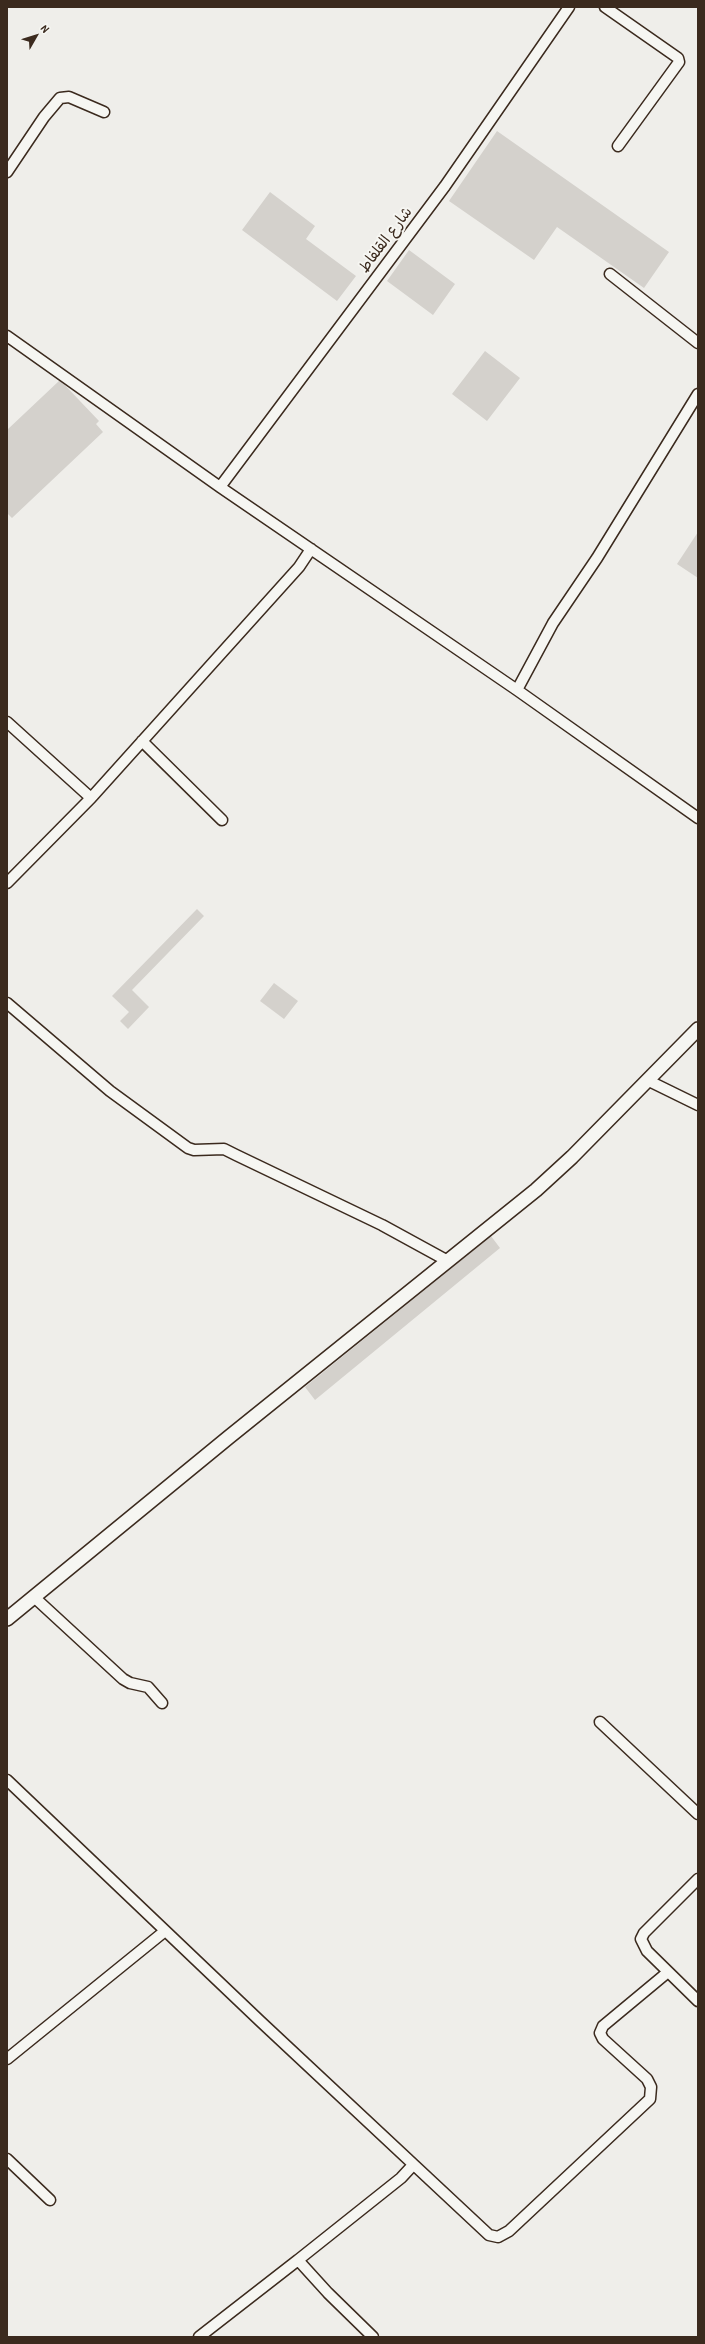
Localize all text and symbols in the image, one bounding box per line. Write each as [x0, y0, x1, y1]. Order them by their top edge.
north arrow [16, 16, 56, 56]
text: N [38, 22, 53, 35]
street label: شارع القلفاط [355, 204, 417, 276]

